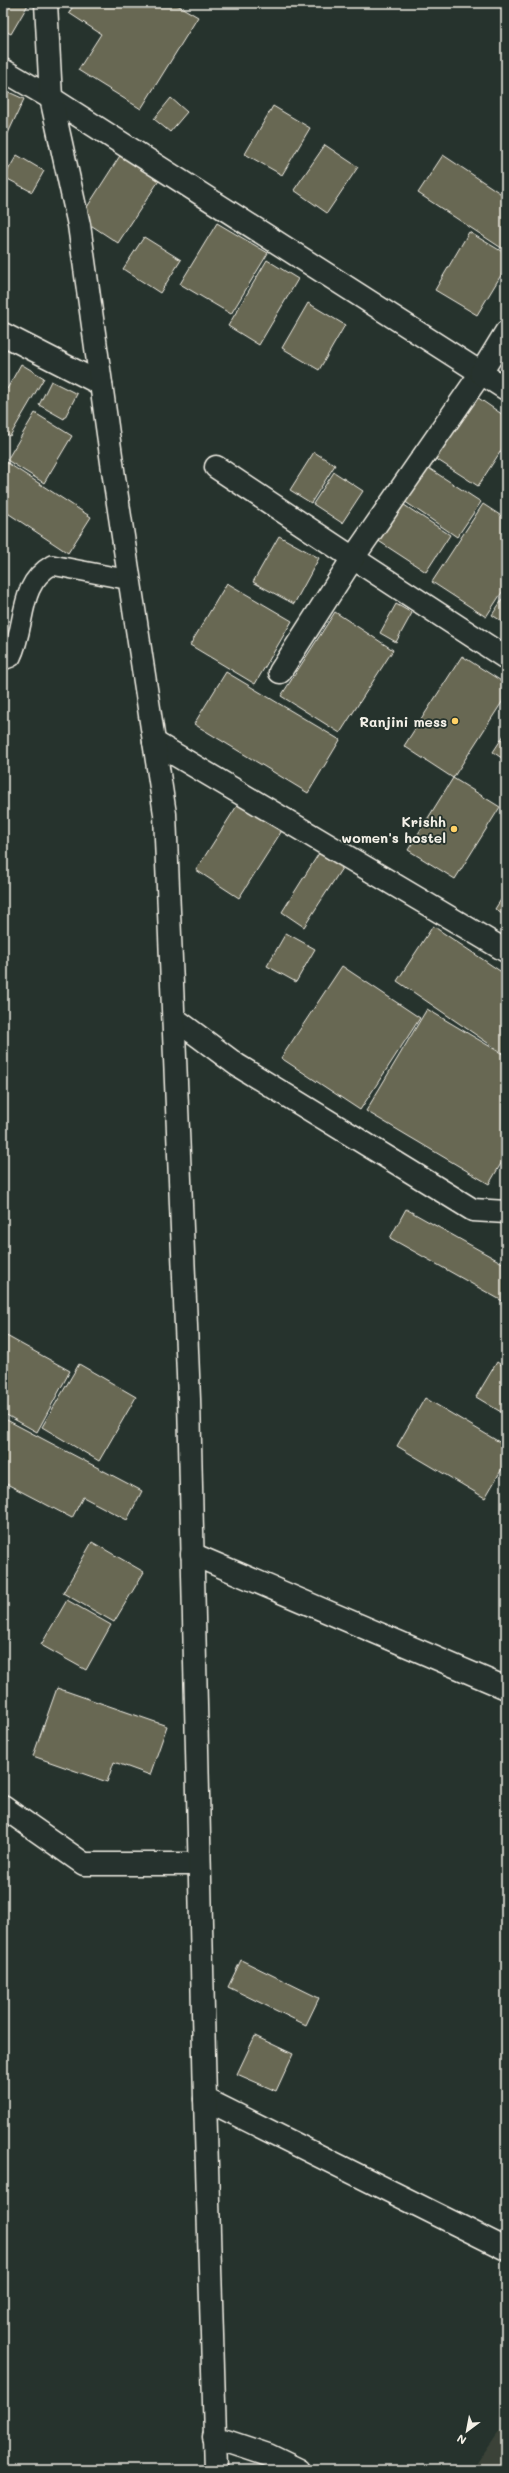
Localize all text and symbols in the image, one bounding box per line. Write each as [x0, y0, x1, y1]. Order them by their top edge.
place label: Ranjini mess [359, 712, 447, 731]
marker: Ranjini mess [450, 716, 460, 726]
place label: Krishh women's hostel [341, 812, 446, 847]
marker: Krishh women's hostel [449, 824, 459, 834]
north arrow [447, 2411, 487, 2451]
text: N [454, 2431, 469, 2448]

